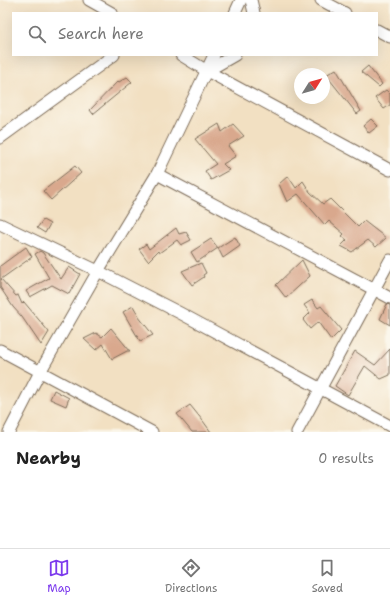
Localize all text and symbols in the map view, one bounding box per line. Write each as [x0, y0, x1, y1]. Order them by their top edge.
search box [12, 12, 378, 56]
icon: search [26, 23, 48, 45]
text: Search here [58, 24, 144, 44]
north arrow [294, 68, 330, 104]
text: Nearby [16, 447, 81, 469]
text: 0 results [318, 450, 374, 467]
tab: Map [47, 557, 71, 596]
tab: Directions [165, 557, 217, 596]
tab: Saved [312, 557, 343, 596]

